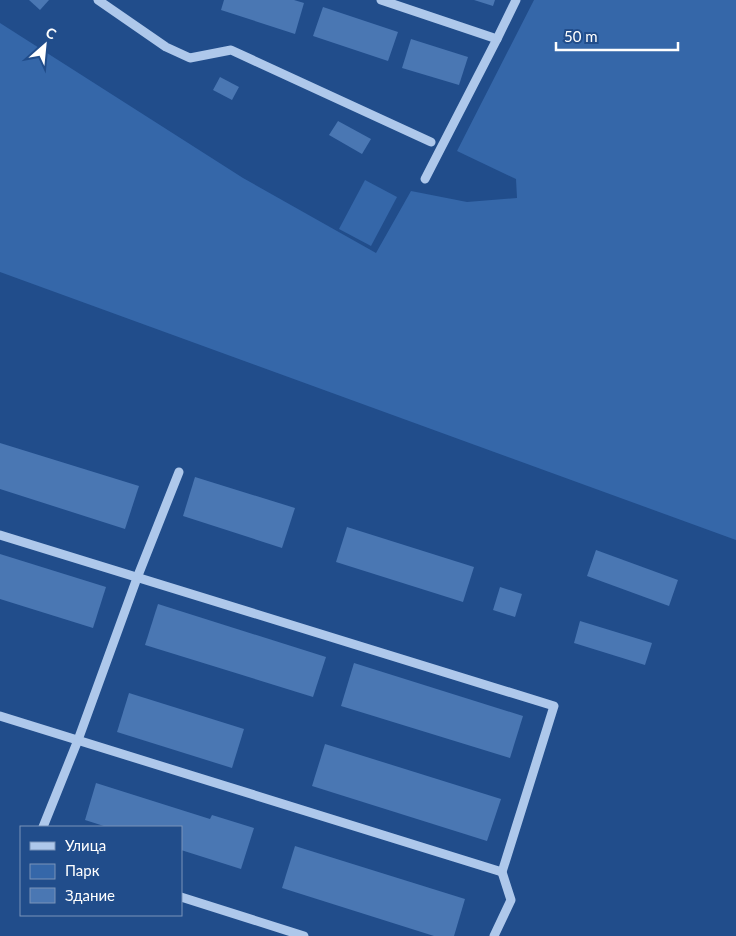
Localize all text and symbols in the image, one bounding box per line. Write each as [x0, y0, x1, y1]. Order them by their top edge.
north arrow [20, 20, 70, 70]
scale bar [556, 20, 678, 52]
text: С [43, 23, 60, 43]
text: 50 m [564, 27, 598, 45]
legend [20, 826, 182, 916]
text: Улица [65, 836, 106, 854]
text: Парк [65, 861, 100, 879]
text: Здание [65, 886, 115, 904]

